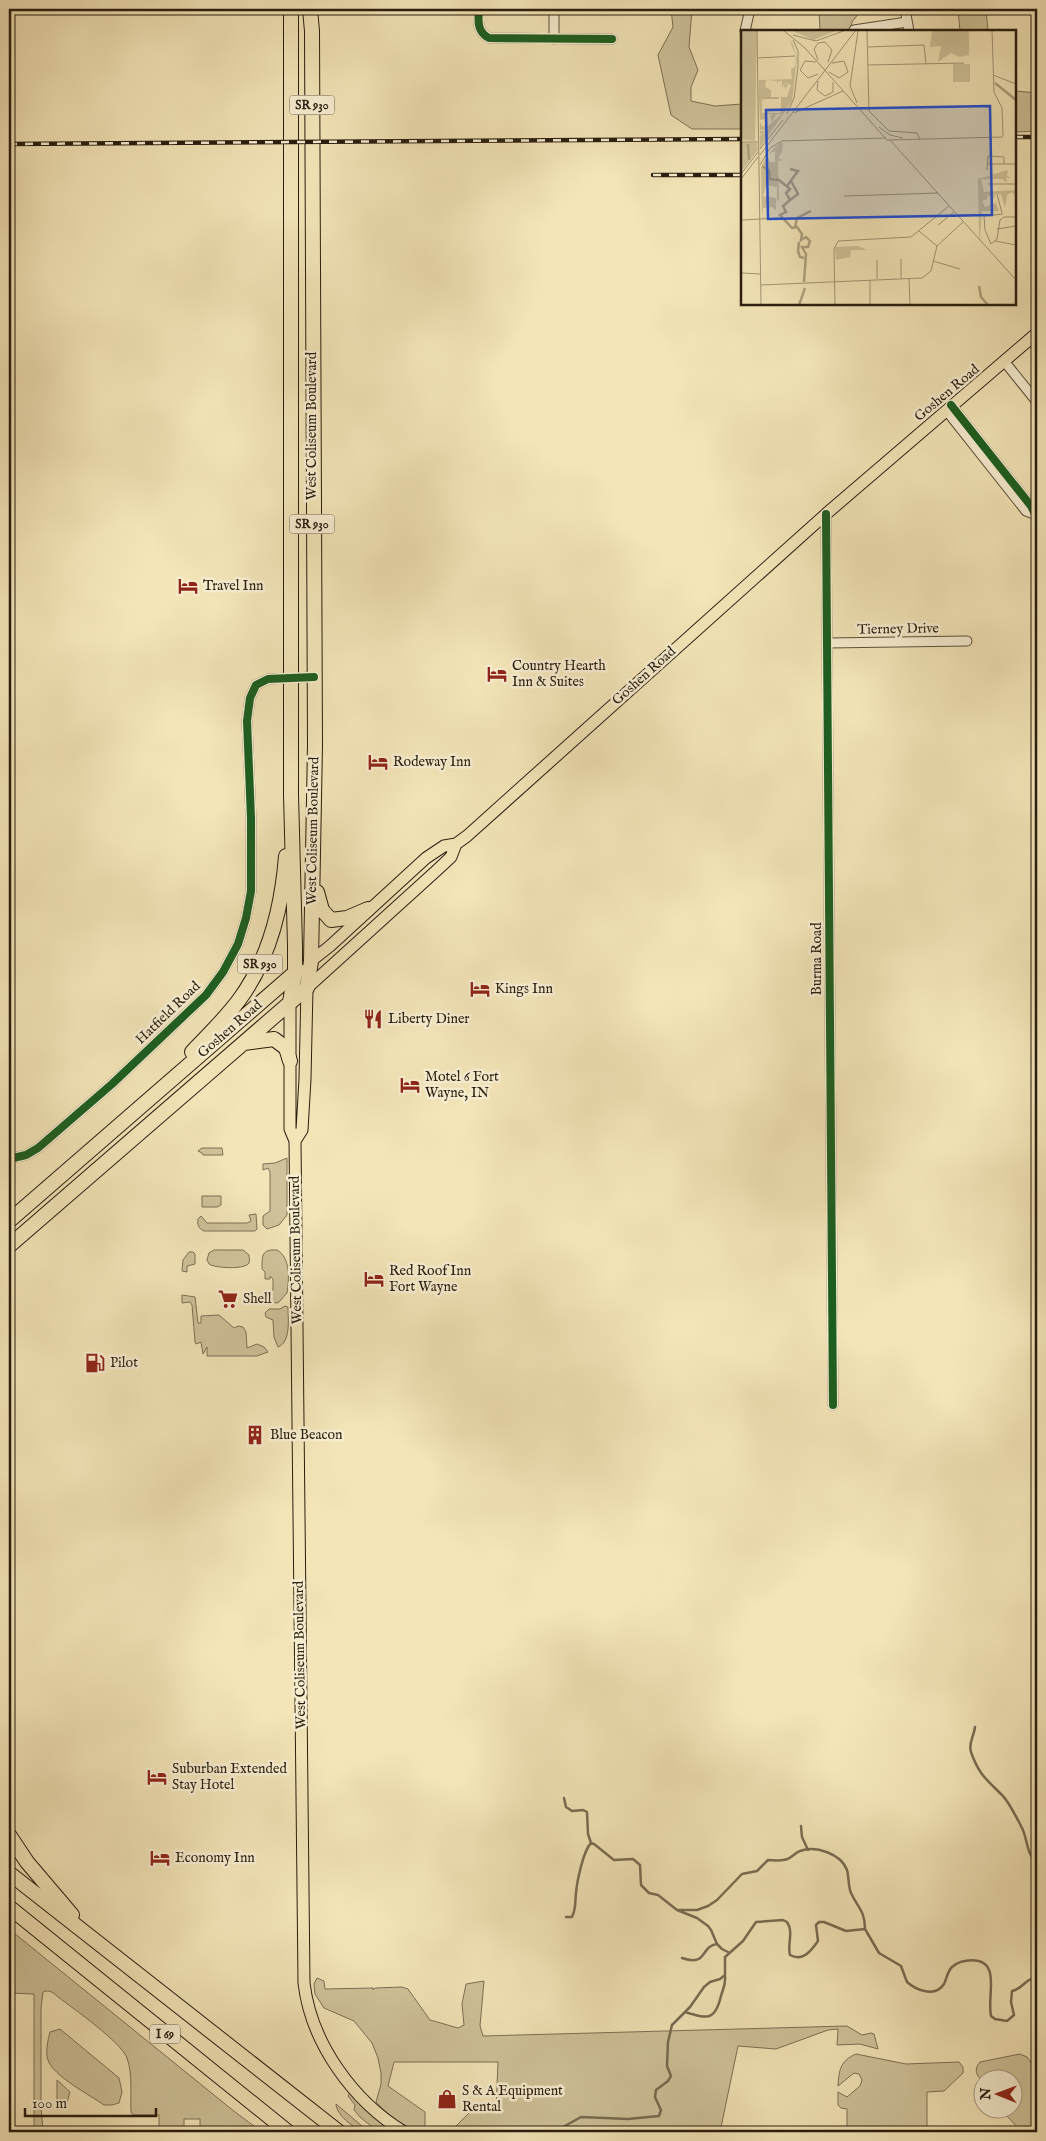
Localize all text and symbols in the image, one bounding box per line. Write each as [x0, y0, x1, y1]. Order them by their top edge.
inset map [741, 30, 1016, 305]
road number: SR 930 [290, 96, 334, 114]
street label: West Coliseum Boulevard [303, 351, 321, 500]
street label: Goshen Road [911, 360, 984, 425]
road number: SR 930 [290, 514, 334, 534]
hotel icon: Travel Inn [177, 575, 199, 597]
place label: Travel Inn [203, 577, 264, 595]
street label: Tierney Drive [857, 619, 940, 639]
street label: Goshen Road [608, 642, 680, 709]
place label: Country Hearth Inn & Suites [512, 657, 606, 691]
hotel icon: Country Hearth Inn & Suites [486, 663, 508, 685]
hotel icon: Rodeway Inn [367, 751, 389, 773]
place label: Rodeway Inn [393, 753, 472, 771]
street label: West Coliseum Boulevard [303, 756, 323, 905]
street label: Burma Road [808, 922, 826, 996]
road number: SR 930 [238, 954, 282, 974]
street label: Hatfield Road [132, 977, 205, 1048]
hotel icon: Kings Inn [469, 978, 491, 1000]
place label: Kings Inn [495, 980, 553, 998]
street label: Goshen Road [194, 996, 266, 1062]
restaurant icon: Liberty Diner [362, 1008, 384, 1030]
place label: Liberty Diner [388, 1010, 469, 1028]
place label: Motel 6 Fort Wayne, IN [425, 1068, 499, 1102]
hotel icon: Motel 6 Fort Wayne, IN [399, 1074, 421, 1096]
street label: West Coliseum Boulevard [286, 1175, 306, 1324]
place label: Red Roof Inn Fort Wayne [389, 1262, 472, 1296]
hotel icon: Red Roof Inn Fort Wayne [363, 1268, 385, 1290]
supermarket icon: Shell [217, 1288, 239, 1310]
place label: Shell [243, 1290, 272, 1308]
fuel station icon: Pilot [84, 1352, 106, 1374]
place label: Pilot [110, 1354, 138, 1372]
building icon: Blue Beacon [244, 1424, 266, 1446]
place label: Blue Beacon [270, 1426, 343, 1444]
street label: West Coliseum Boulevard [290, 1580, 310, 1729]
place label: Suburban Extended Stay Hotel [172, 1760, 287, 1794]
hotel icon: Suburban Extended Stay Hotel [146, 1766, 168, 1788]
hotel icon: Economy Inn [149, 1847, 171, 1869]
place label: Economy Inn [175, 1849, 255, 1867]
road number: I 69 [150, 2025, 180, 2044]
north arrow [974, 2068, 1024, 2118]
place label: S & A Equipment Rental [462, 2082, 563, 2116]
scale bar [25, 2086, 156, 2118]
shop icon: S & A Equipment Rental [436, 2088, 458, 2110]
text: N [977, 2088, 995, 2101]
text: 100 m [32, 2094, 68, 2113]

